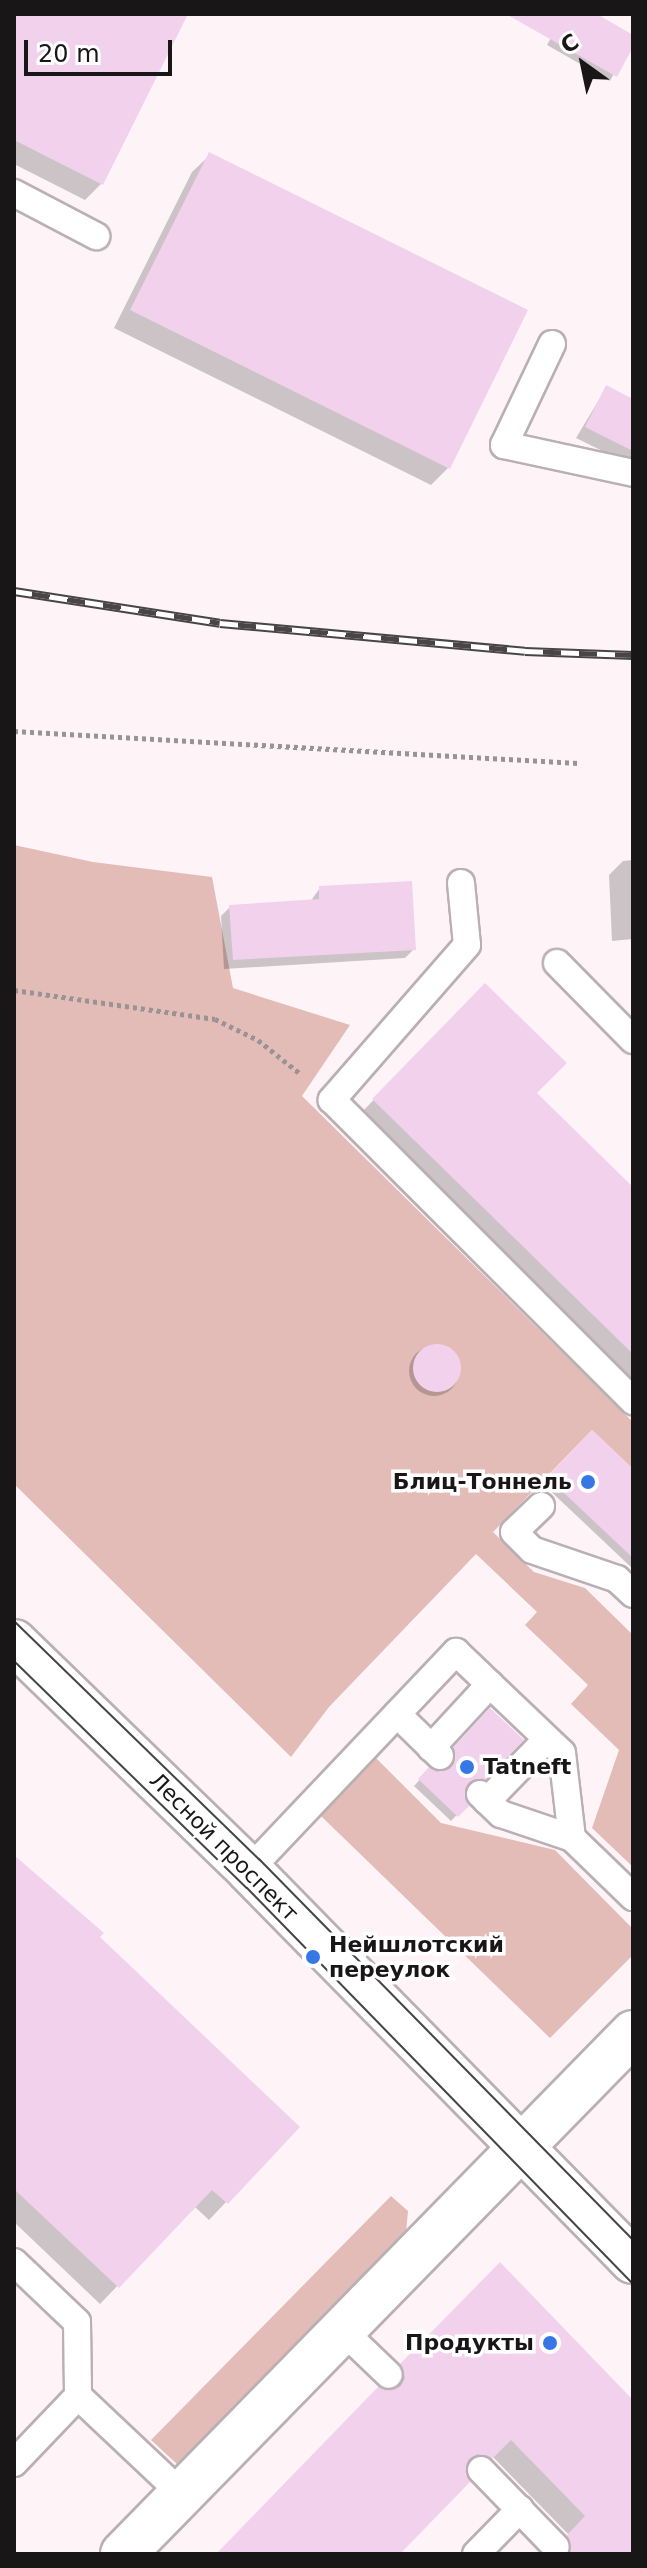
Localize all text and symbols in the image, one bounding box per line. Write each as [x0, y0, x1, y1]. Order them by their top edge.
scale bar [28, 24, 176, 74]
north arrow [543, 24, 623, 104]
text: С [556, 29, 583, 58]
text: 20 m [38, 40, 100, 68]
place label: Блиц-Тоннель [393, 1469, 572, 1495]
marker: Блиц-Тоннель [579, 1473, 597, 1491]
place label: Tatneft [483, 1754, 571, 1780]
marker: Tatneft [458, 1758, 476, 1776]
street label: Лесной проспект [144, 1767, 304, 1927]
place label: Нейшлотский переулок [329, 1931, 504, 1982]
marker: Нейшлотский переулок [304, 1948, 322, 1966]
place label: Продукты [405, 2330, 534, 2356]
marker: Продукты [541, 2334, 559, 2352]

